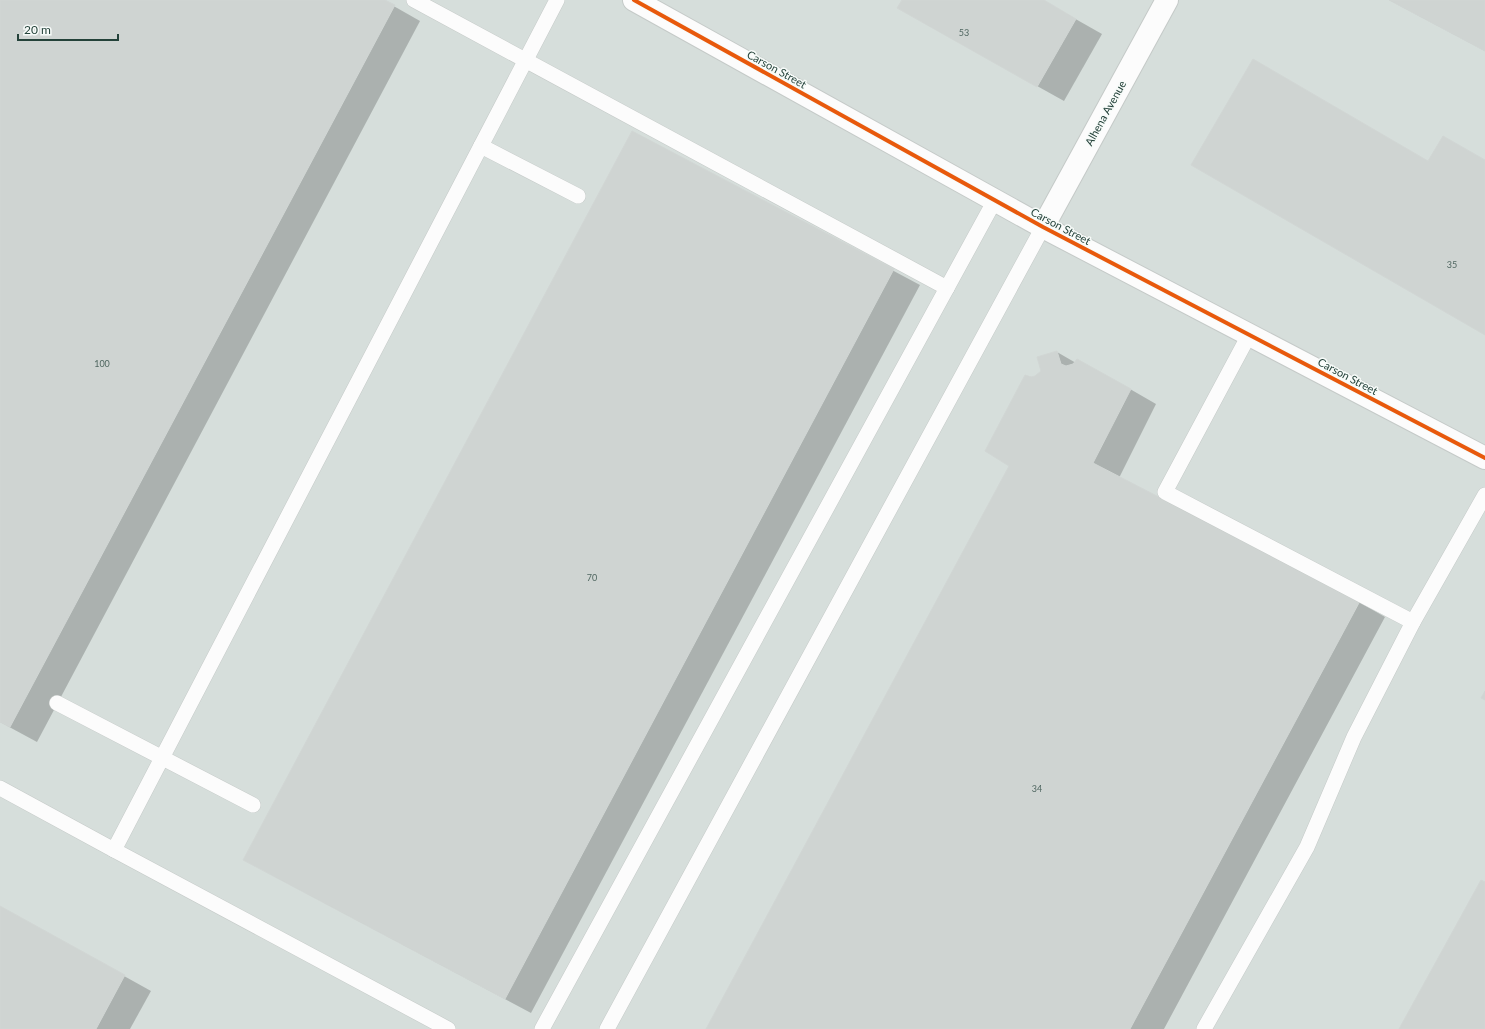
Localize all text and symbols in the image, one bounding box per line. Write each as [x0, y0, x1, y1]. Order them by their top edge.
scale bar [18, 16, 118, 42]
text: 20 m [24, 22, 51, 37]
house number: 53 [959, 27, 969, 38]
street label: Carson Street [745, 47, 809, 91]
street label: Alhena Avenue [1082, 78, 1128, 148]
street label: Carson Street [1029, 205, 1093, 247]
house number: 35 [1447, 259, 1457, 270]
street label: Carson Street [1316, 355, 1380, 397]
house number: 100 [94, 358, 110, 369]
house number: 70 [587, 572, 597, 583]
house number: 34 [1032, 783, 1042, 794]

